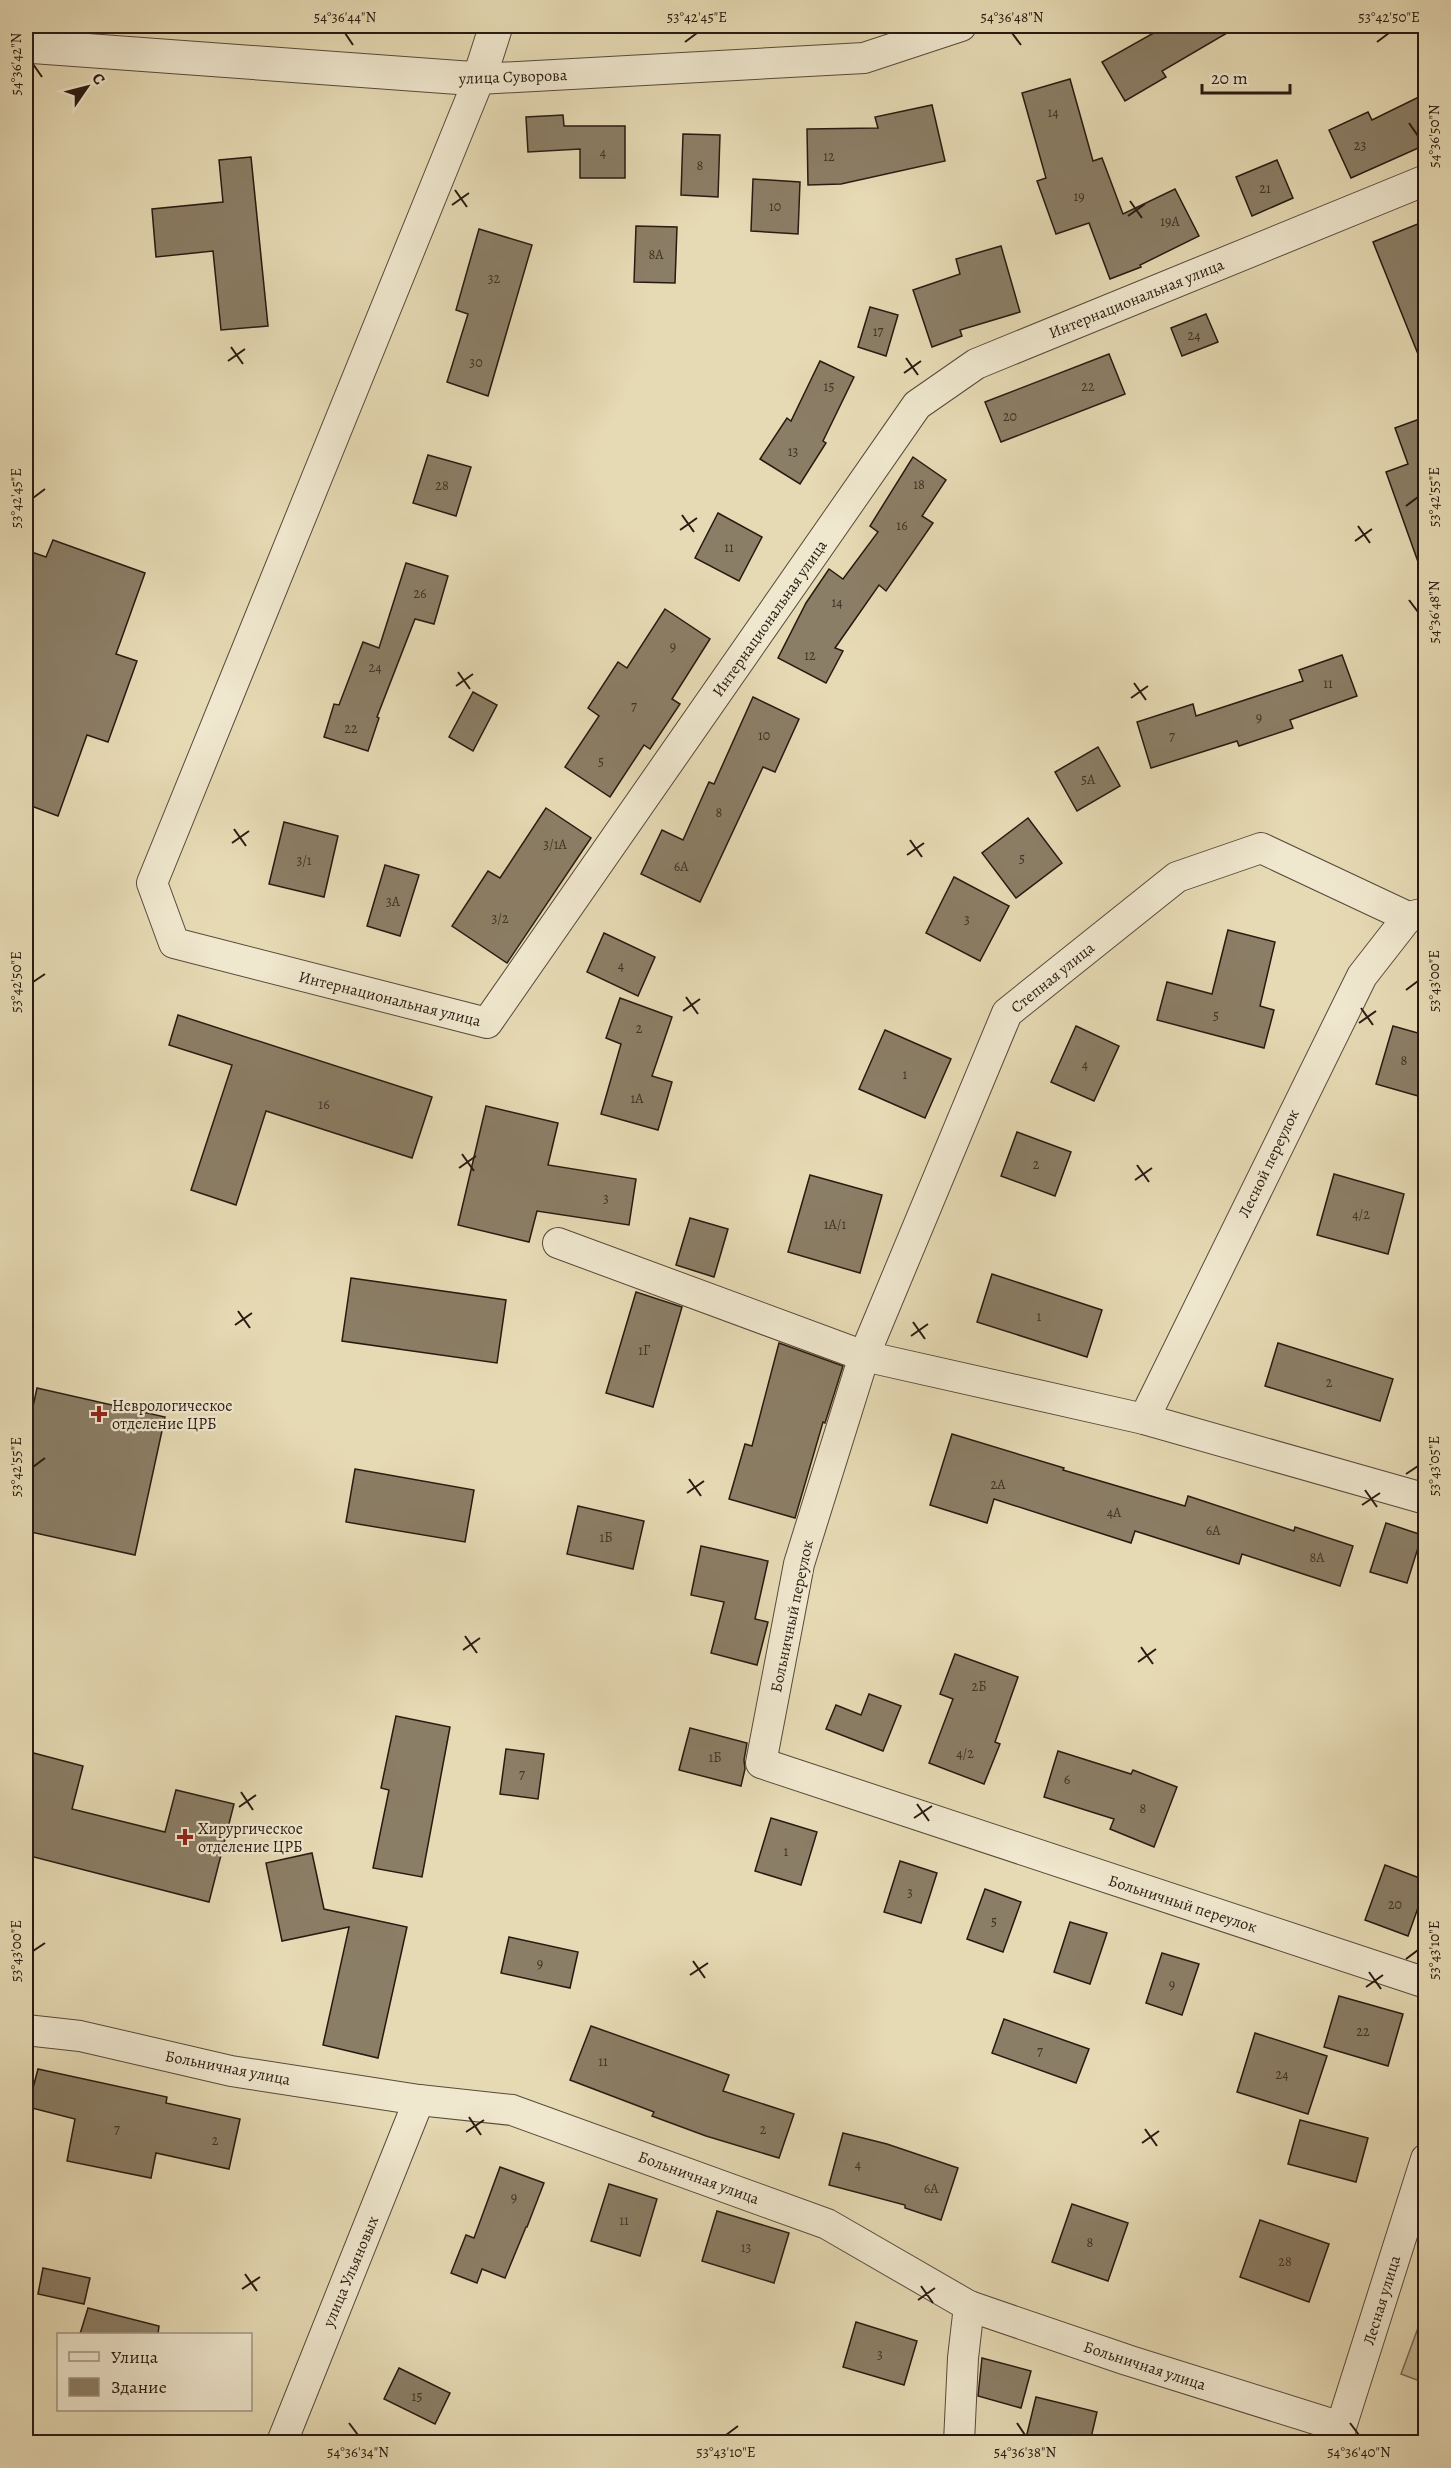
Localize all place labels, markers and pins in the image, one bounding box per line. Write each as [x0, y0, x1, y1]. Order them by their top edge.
place label: Неврологическое отделение ЦРБ [112, 1395, 233, 1435]
marker: Неврологическое отделение ЦРБ [90, 1405, 108, 1423]
place label: Хирургическое отделение ЦРБ [198, 1818, 303, 1858]
marker: Хирургическое отделение ЦРБ [176, 1828, 194, 1846]

